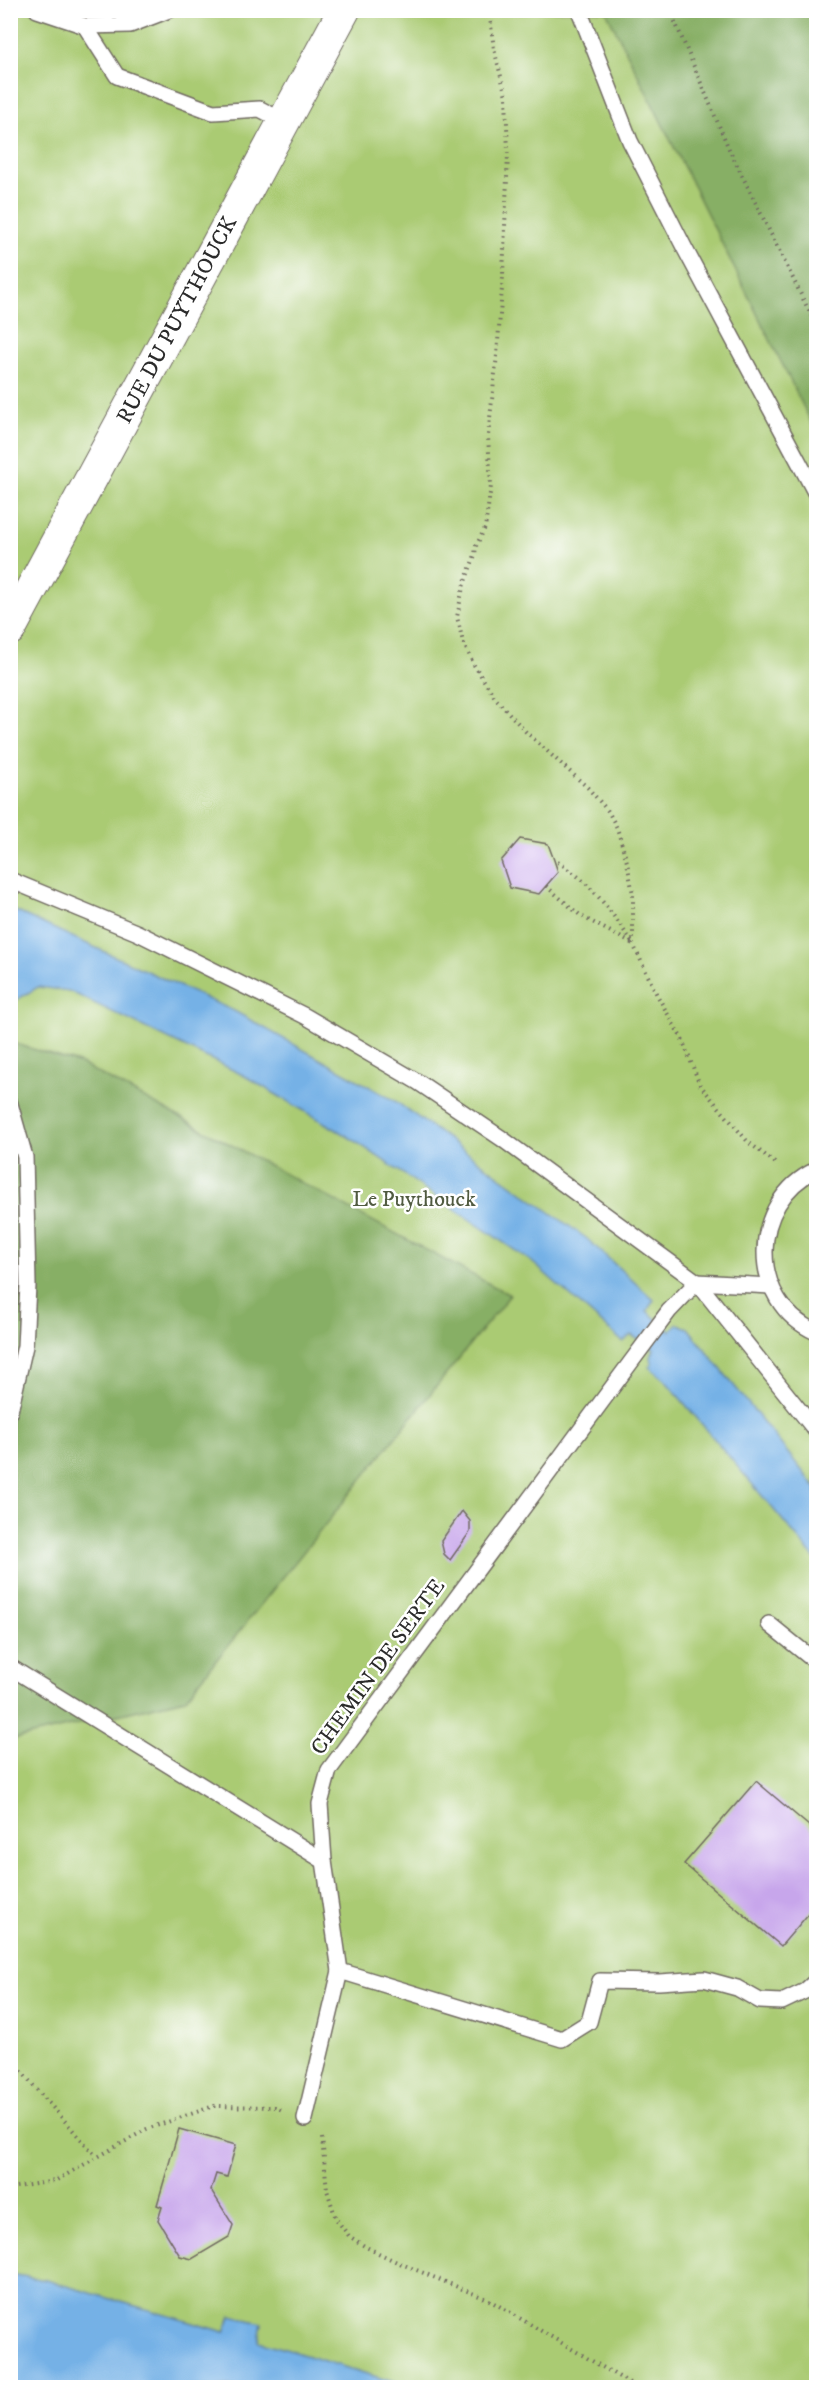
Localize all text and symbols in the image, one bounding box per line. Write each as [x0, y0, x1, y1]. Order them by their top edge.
street label: RUE DU PUYTHOUCK [111, 211, 243, 428]
park label: Le Puythouck [352, 1186, 476, 1213]
street label: CHEMIN DE SERTE [305, 1574, 451, 1760]

